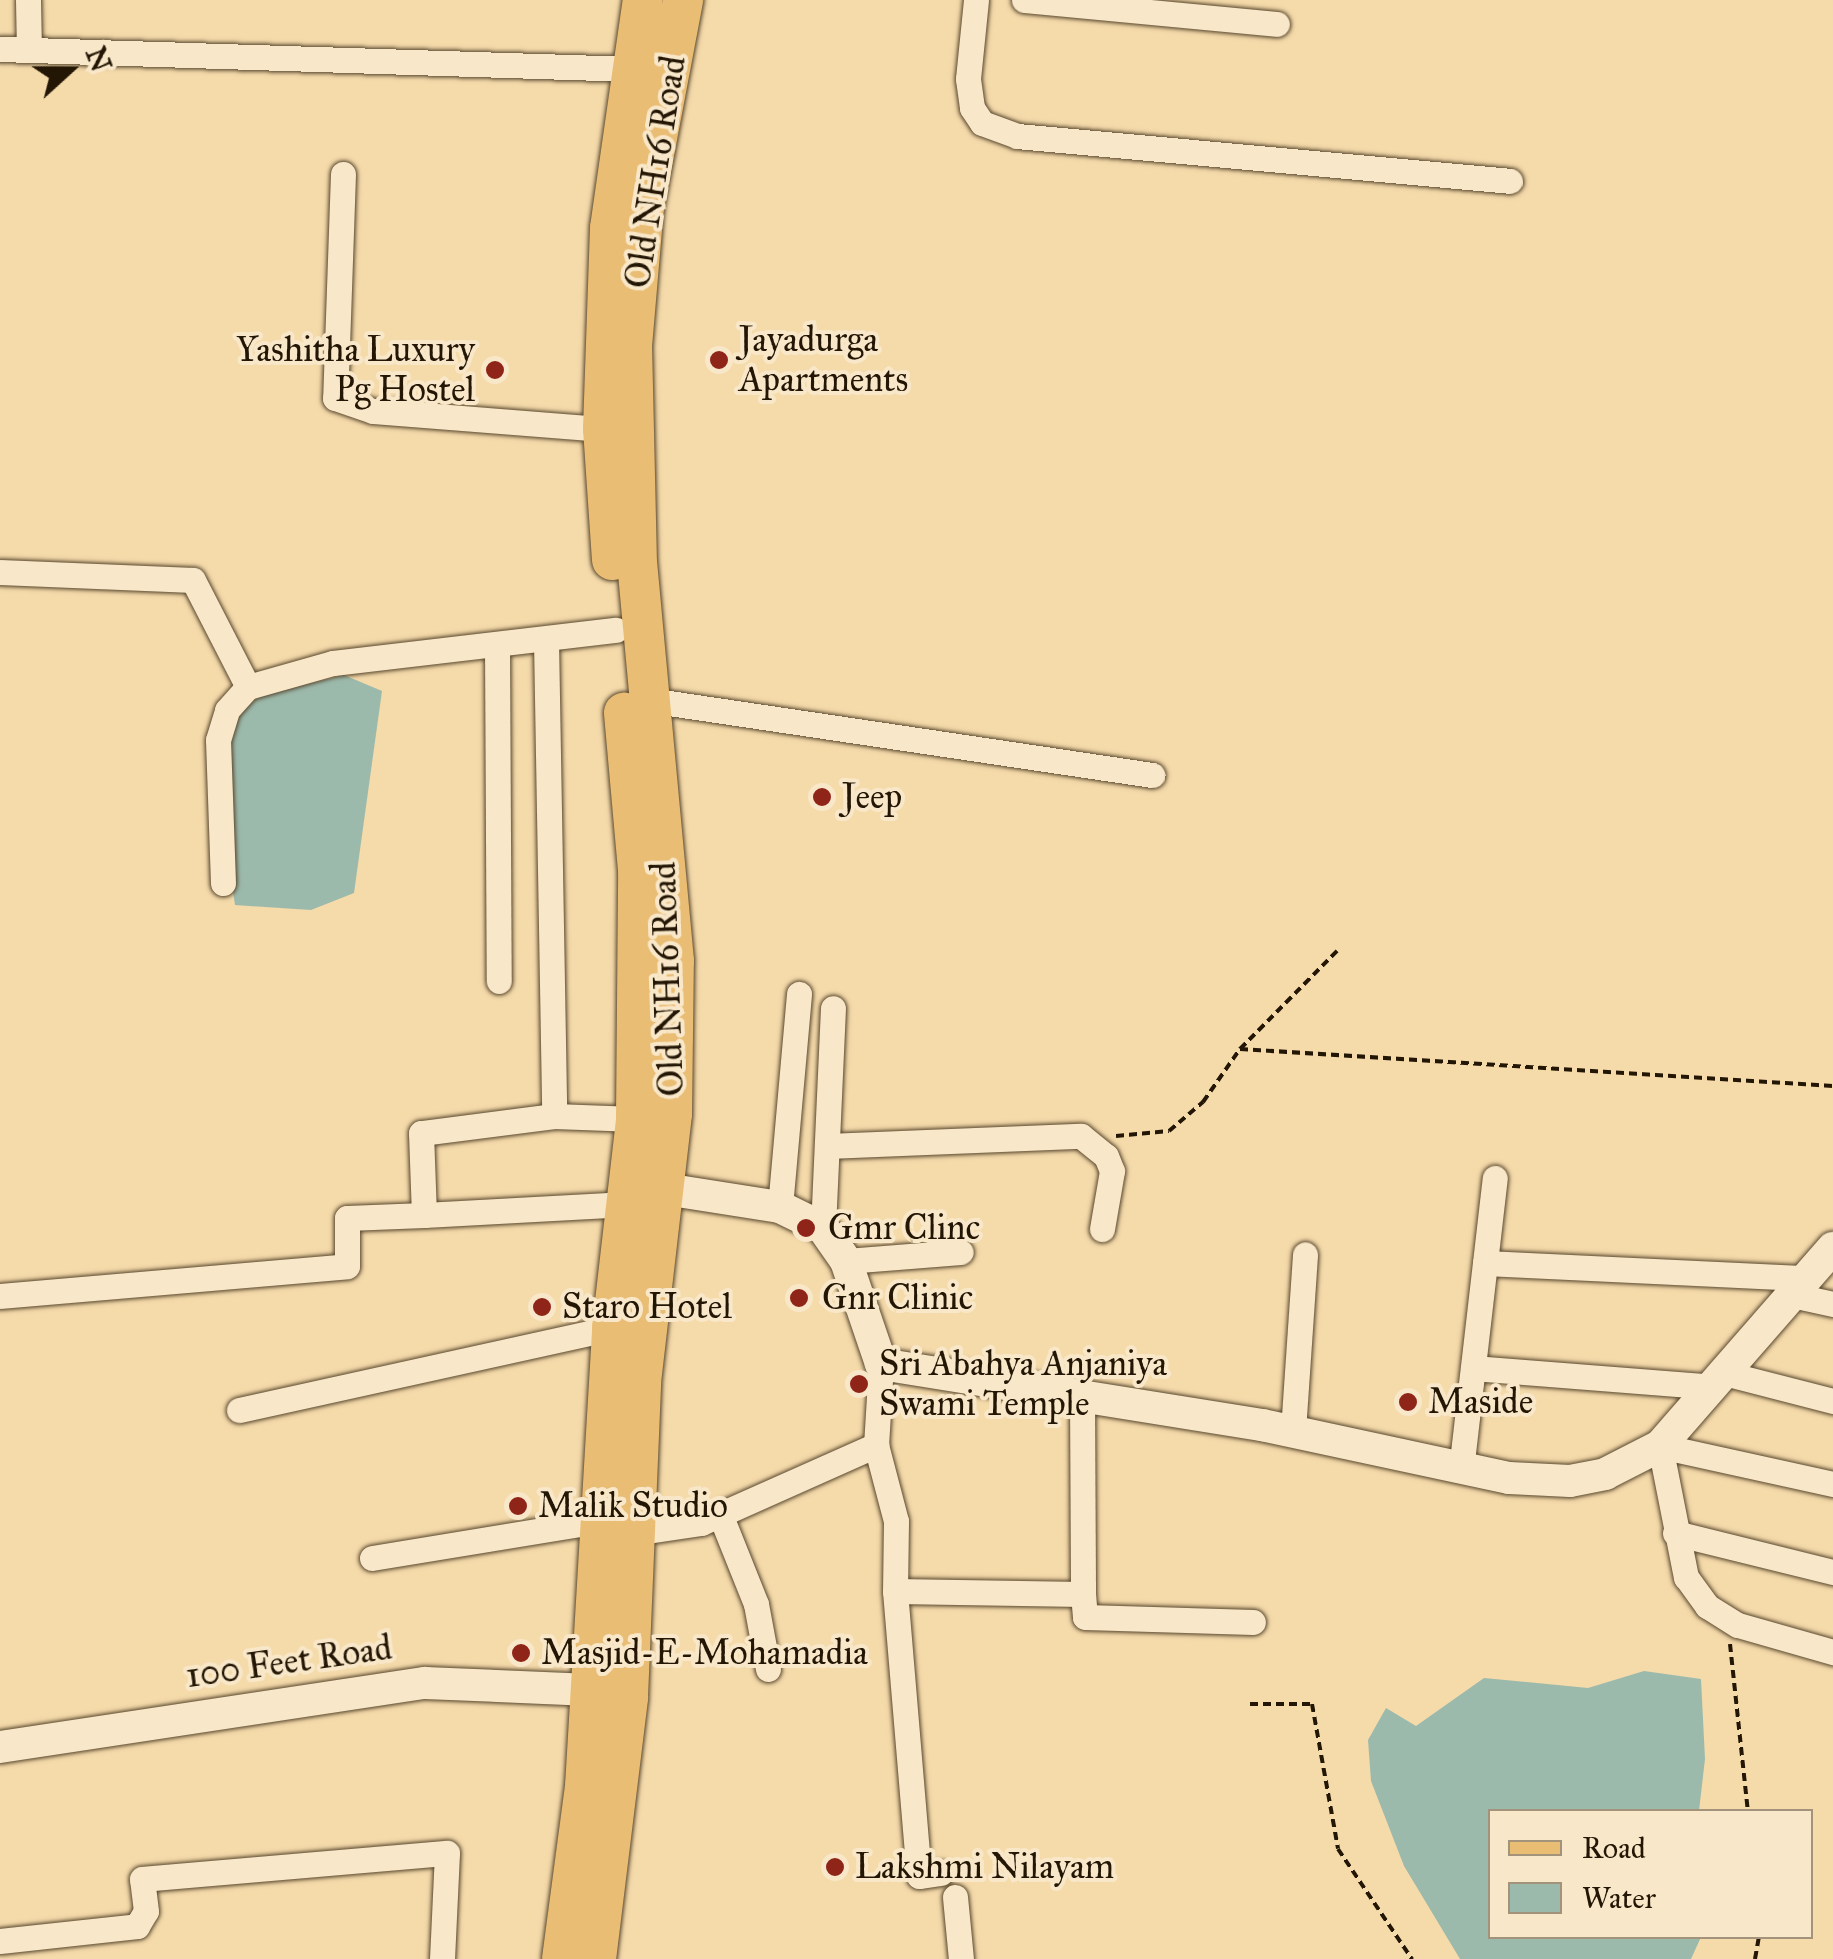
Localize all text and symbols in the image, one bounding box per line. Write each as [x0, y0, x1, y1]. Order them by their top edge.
north arrow [20, 20, 120, 120]
text: N [78, 42, 119, 76]
street label: Old NH16 Road [617, 53, 695, 291]
place label: Jayadurga Apartments [739, 319, 908, 401]
place label: Yashitha Luxury Pg Hostel [236, 329, 475, 411]
marker: Jayadurga Apartments [708, 349, 730, 371]
marker: Yashitha Luxury Pg Hostel [484, 359, 506, 381]
place label: Jeep [842, 776, 902, 818]
marker: Jeep [811, 786, 833, 808]
street label: Old NH16 Road [643, 861, 693, 1097]
place label: Gmr Clinc [828, 1207, 980, 1249]
marker: Gmr Clinc [793, 1215, 819, 1241]
place label: Gnr Clinic [822, 1277, 973, 1319]
marker: Gnr Clinic [786, 1285, 812, 1311]
place label: Staro Hotel [562, 1286, 732, 1328]
marker: Staro Hotel [531, 1296, 553, 1318]
place label: Sri Abahya Anjaniya Swami Temple [879, 1343, 1167, 1425]
marker: Sri Abahya Anjaniya Swami Temple [848, 1373, 870, 1395]
place label: Maside [1428, 1381, 1533, 1423]
marker: Maside [1397, 1391, 1419, 1413]
place label: Malik Studio [538, 1485, 728, 1527]
marker: Malik Studio [507, 1495, 529, 1517]
street label: 100 Feet Road [183, 1627, 395, 1697]
place label: Masjid-E-Mohamadia [541, 1632, 868, 1674]
marker: Masjid-E-Mohamadia [510, 1642, 532, 1664]
legend [1488, 1809, 1813, 1939]
text: Road [1582, 1830, 1646, 1866]
place label: Lakshmi Nilayam [855, 1846, 1114, 1888]
marker: Lakshmi Nilayam [824, 1856, 846, 1878]
text: Water [1582, 1880, 1656, 1916]

